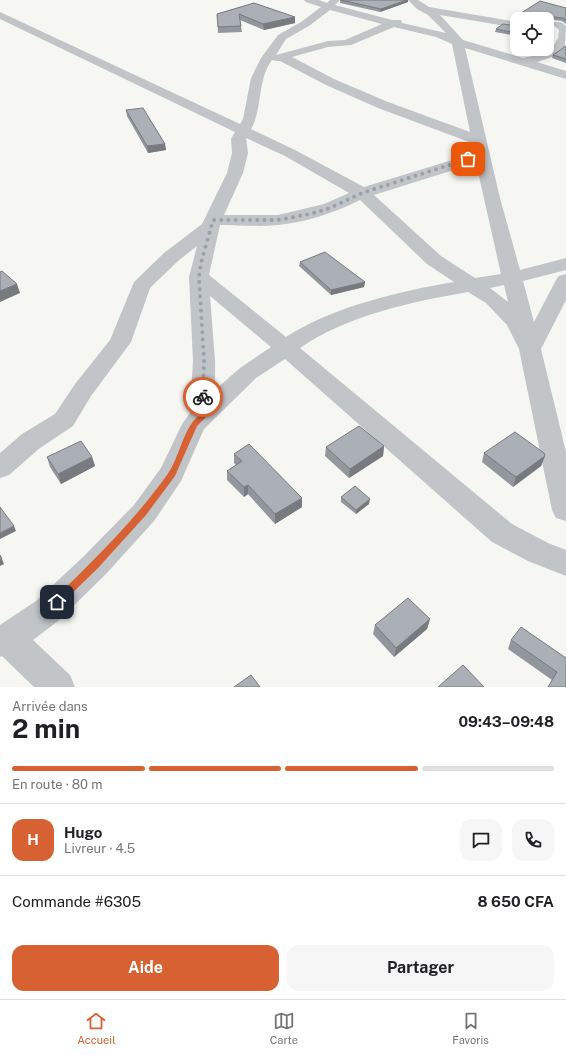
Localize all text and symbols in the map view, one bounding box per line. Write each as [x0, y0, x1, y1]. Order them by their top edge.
map controls [510, 12, 554, 56]
button: locate [510, 12, 554, 56]
pin [451, 142, 485, 176]
icon: bag [457, 148, 479, 170]
courier [183, 377, 223, 417]
icon: bike [192, 386, 214, 408]
pin [40, 585, 74, 619]
icon: home [46, 591, 68, 613]
text: Arrivée dans [12, 699, 88, 714]
text: 2 min [12, 713, 80, 744]
text: 09:43–09:48 [458, 713, 554, 730]
text: En route · 80 m [12, 777, 102, 792]
button: chat [460, 819, 502, 861]
button: phone [512, 819, 554, 861]
text: Hugo [64, 824, 102, 841]
text: H [27, 831, 39, 848]
text: Livreur · 4.5 [64, 841, 135, 856]
text: Commande #6305 [12, 893, 141, 910]
text: 8 650 CFA [478, 893, 554, 910]
button: Aide [12, 945, 279, 991]
button: Partager [287, 945, 554, 991]
tab: Accueil [77, 1010, 115, 1046]
tab: Carte [270, 1010, 298, 1046]
tab: Favoris [452, 1010, 489, 1046]

